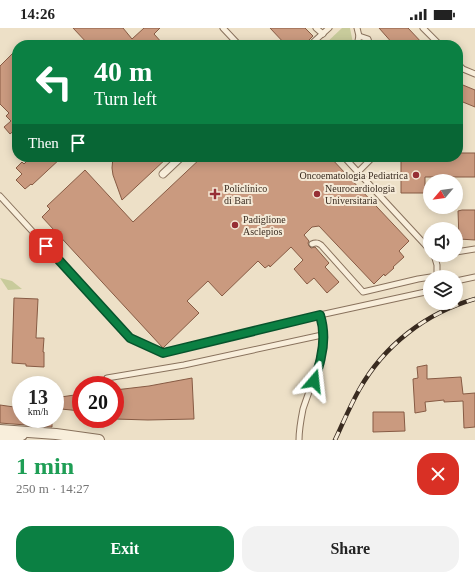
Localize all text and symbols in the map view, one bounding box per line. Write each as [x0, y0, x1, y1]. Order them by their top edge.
text: 14:26 [20, 6, 55, 22]
icon: left [28, 56, 80, 108]
text: 40 m [94, 56, 152, 87]
text: Turn left [94, 89, 157, 109]
icon: arrive [67, 132, 89, 154]
text: Then [28, 135, 59, 151]
place label: Oncoematologia Pediatrica [299, 170, 409, 181]
marker: Oncoematologia Pediatrica [411, 170, 421, 180]
north arrow [423, 174, 463, 214]
map controls [423, 174, 463, 310]
place label: Policlinico di Bari [224, 183, 267, 206]
place label: Neurocardiologia Universitaria [325, 183, 396, 206]
marker: Policlinico di Bari [209, 188, 221, 200]
marker: Neurocardiologia Universitaria [312, 189, 322, 199]
place label: Padiglione Asclepios [243, 214, 286, 237]
marker: Padiglione Asclepios [230, 220, 240, 230]
button: sound [423, 222, 463, 262]
pin [29, 229, 63, 263]
icon: arrive [35, 235, 57, 257]
button: layers [423, 270, 463, 310]
position arrow [293, 360, 335, 402]
speed limit sign: 20 [72, 376, 124, 428]
text: 13 [28, 386, 48, 408]
text: km/h [28, 406, 48, 417]
text: 1 min [16, 453, 74, 479]
button: close [417, 453, 459, 495]
text: 250 m · 14:27 [16, 481, 89, 496]
button: Exit [16, 526, 234, 572]
button: Share [242, 526, 459, 572]

